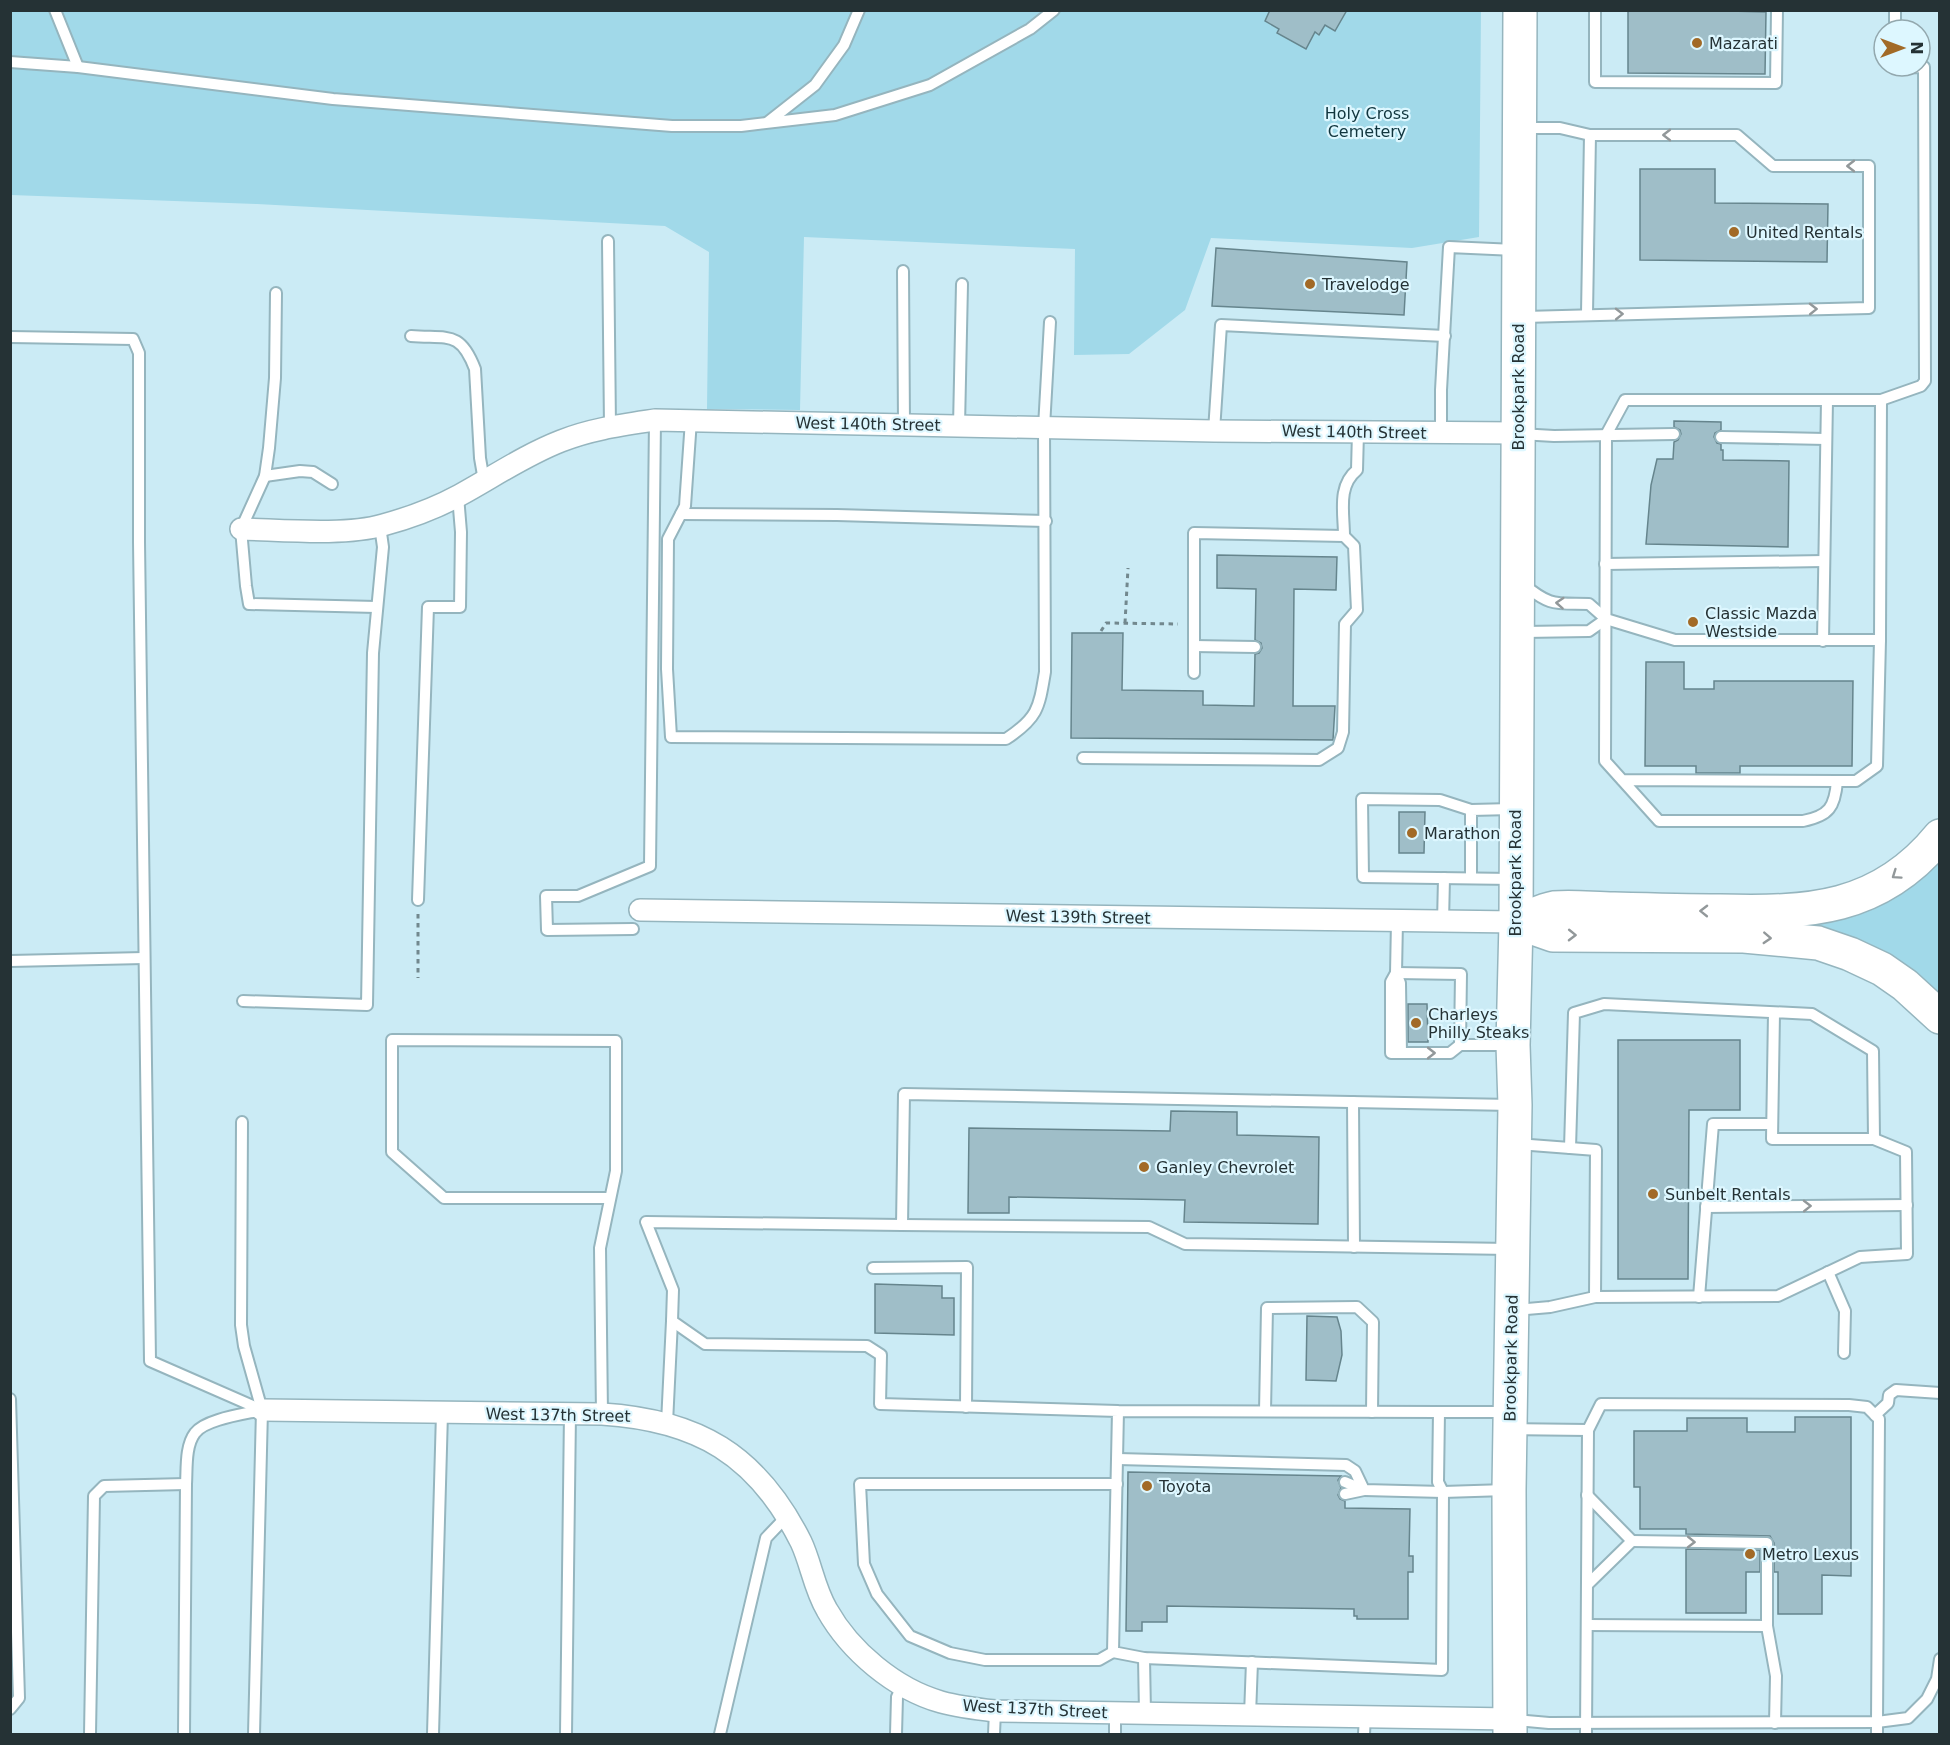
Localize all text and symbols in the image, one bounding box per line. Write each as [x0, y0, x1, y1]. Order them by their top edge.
north arrow [1872, 18, 1932, 78]
place label: Mazarati [1709, 34, 1778, 53]
marker: Mazarati [1690, 36, 1704, 50]
text: N [1907, 41, 1926, 55]
park label: Holy Cross Cemetery [1325, 104, 1409, 141]
one-way arrow [1663, 129, 1672, 141]
one-way arrow [1846, 160, 1855, 172]
place label: United Rentals [1746, 223, 1863, 242]
marker: United Rentals [1727, 225, 1741, 239]
place label: Travelodge [1321, 275, 1410, 294]
marker: Travelodge [1303, 277, 1317, 291]
one-way arrow [1809, 303, 1818, 315]
one-way arrow [1614, 307, 1623, 320]
street label: Brookpark Road [1509, 323, 1528, 451]
street label: West 140th Street [795, 413, 941, 435]
street label: West 140th Street [1281, 421, 1427, 443]
one-way arrow [1556, 597, 1565, 610]
place label: Classic Mazda Westside [1705, 604, 1817, 641]
marker: Classic Mazda Westside [1686, 615, 1700, 629]
street label: Brookpark Road [1506, 809, 1525, 937]
place label: Marathon [1424, 824, 1500, 843]
marker: Marathon [1405, 826, 1419, 840]
one-way arrow [1892, 868, 1903, 879]
one-way arrow [1700, 905, 1709, 917]
street label: West 139th Street [1005, 906, 1151, 928]
one-way arrow [1568, 929, 1577, 941]
one-way arrow [1763, 931, 1772, 944]
place label: Charleys Philly Steaks [1428, 1005, 1529, 1042]
marker: Charleys Philly Steaks [1409, 1016, 1423, 1030]
one-way arrow [1426, 1047, 1435, 1059]
place label: Ganley Chevrolet [1156, 1158, 1294, 1177]
marker: Ganley Chevrolet [1137, 1160, 1151, 1174]
place label: Sunbelt Rentals [1665, 1185, 1790, 1204]
marker: Sunbelt Rentals [1646, 1187, 1660, 1201]
one-way arrow [1802, 1200, 1811, 1212]
street label: Brookpark Road [1500, 1294, 1522, 1422]
street label: West 137th Street [485, 1404, 631, 1426]
place label: Toyota [1158, 1477, 1211, 1496]
marker: Toyota [1140, 1479, 1154, 1493]
one-way arrow [1686, 1535, 1695, 1548]
place label: Metro Lexus [1762, 1545, 1859, 1564]
marker: Metro Lexus [1743, 1547, 1757, 1561]
street label: West 137th Street [962, 1696, 1108, 1722]

